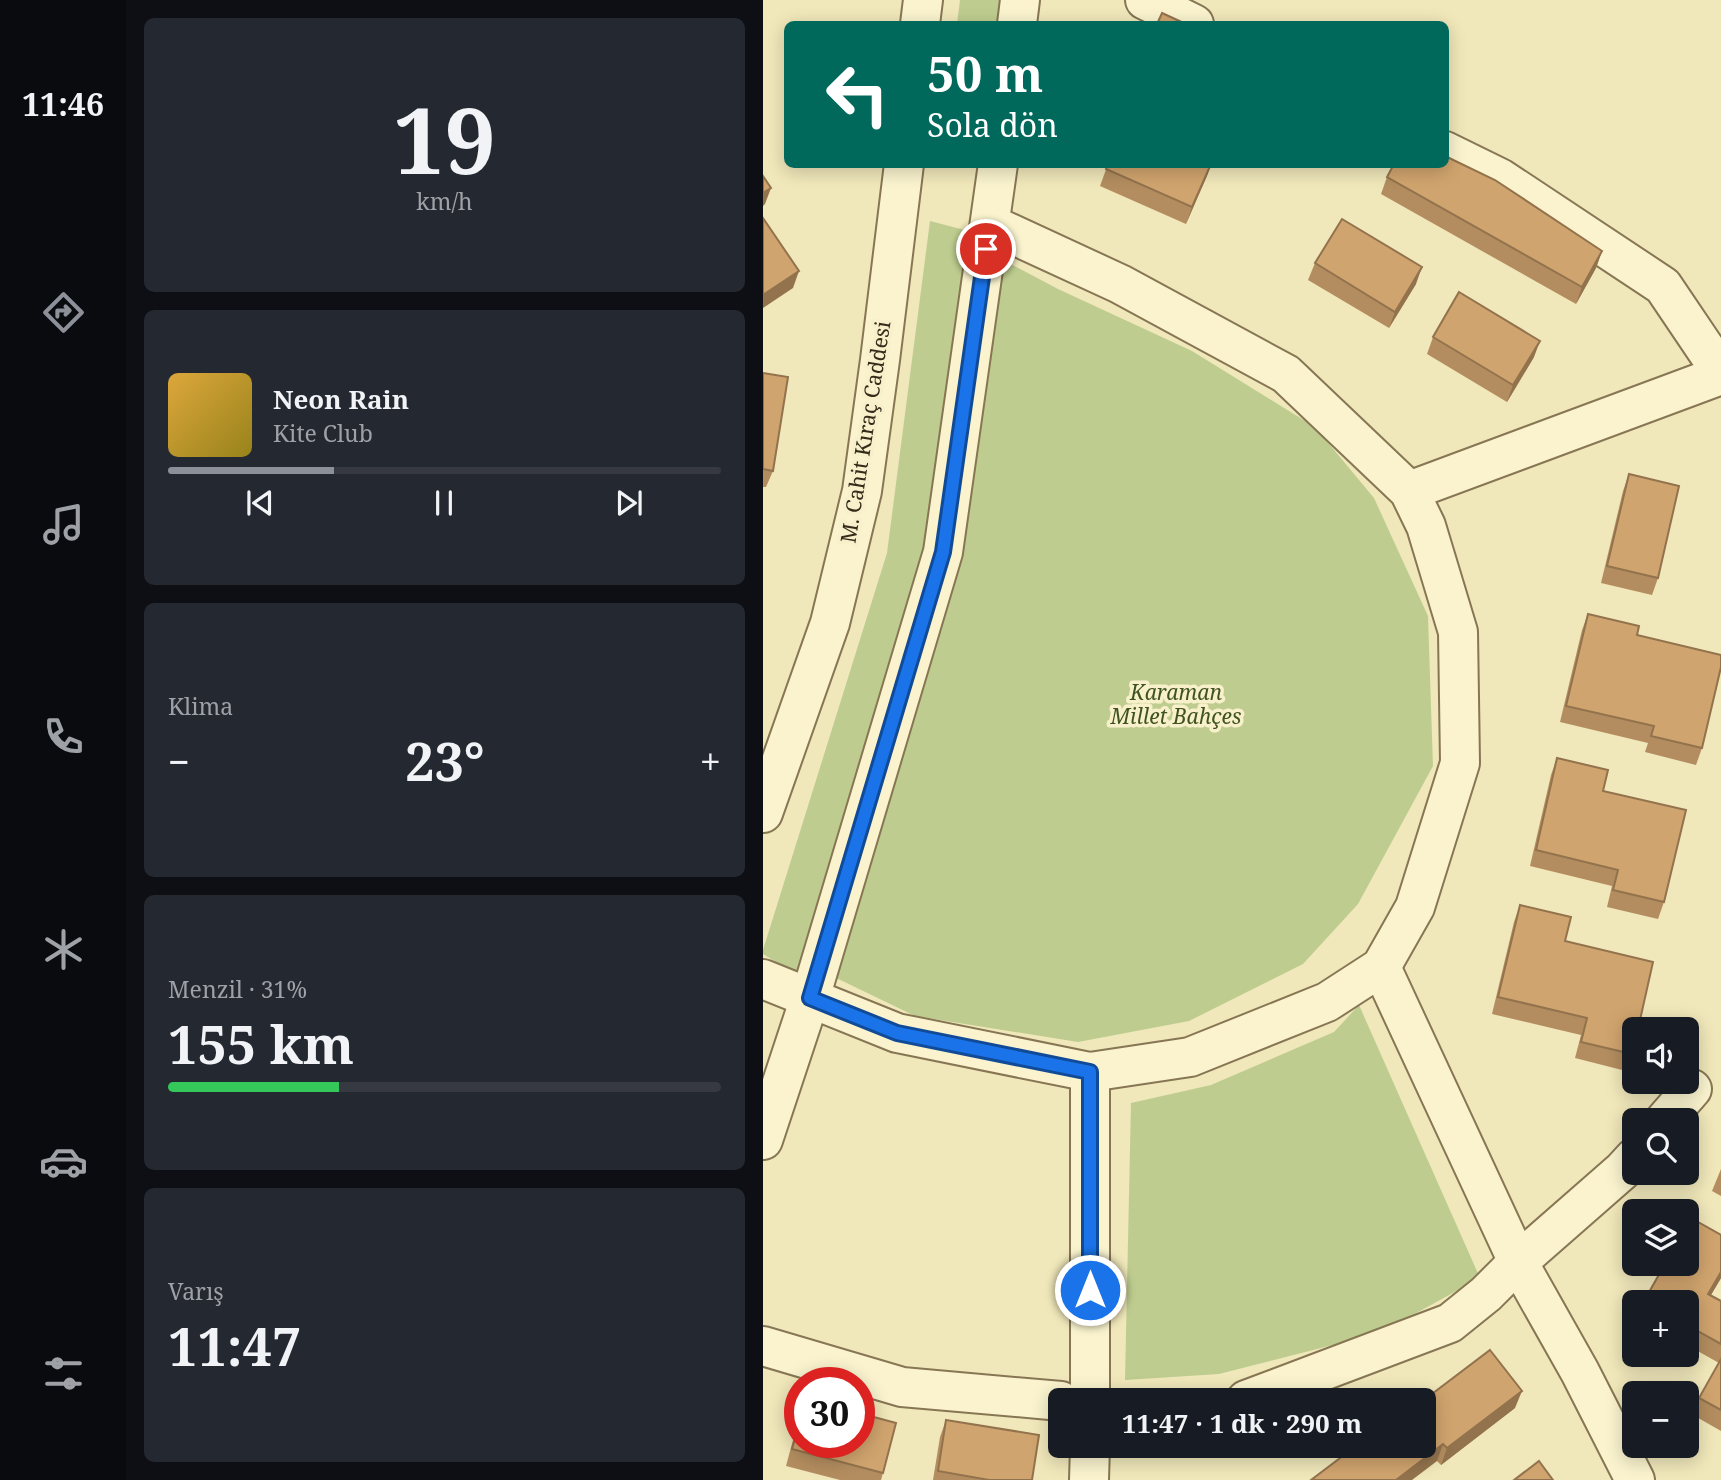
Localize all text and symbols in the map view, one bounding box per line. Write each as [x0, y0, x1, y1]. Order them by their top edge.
text: 50 m [927, 40, 1043, 106]
icon: left [812, 49, 903, 140]
text: 19 [393, 77, 496, 201]
text: 11:46 [22, 82, 104, 125]
text: Sola dön [927, 103, 1058, 146]
text: km/h [416, 185, 473, 217]
pin [956, 219, 1016, 279]
icon: arrive [967, 230, 1005, 268]
icon: directions [39, 288, 88, 337]
street label: M. Cahit Kıraç Caddesi [834, 319, 896, 545]
text: Neon Rain [273, 381, 409, 417]
text: Kite Club [273, 417, 373, 449]
icon: previous [241, 484, 279, 522]
icon: pause [425, 484, 463, 522]
icon: next [610, 484, 648, 522]
icon: music [39, 500, 88, 549]
park label: Karaman Millet Bahçes [1109, 678, 1242, 730]
text: Klima [168, 690, 233, 722]
icon: phone [39, 712, 88, 761]
text: 23° [405, 725, 485, 796]
text: − [168, 735, 190, 787]
text: + [700, 735, 721, 787]
icon: climate [39, 925, 88, 974]
text: Menzil · 31% [168, 973, 307, 1005]
text: 155 km [168, 1008, 354, 1079]
map controls [1622, 1017, 1699, 1458]
button: sound [1622, 1017, 1699, 1094]
button: search [1622, 1108, 1699, 1185]
icon: car [39, 1137, 88, 1186]
button: layers [1622, 1199, 1699, 1276]
position arrow [1053, 1253, 1127, 1327]
text: Varış [168, 1275, 224, 1307]
button: + [1622, 1290, 1699, 1367]
text: 11:47 [168, 1310, 301, 1381]
icon: filters [39, 1349, 88, 1398]
speed limit sign: 30 [784, 1367, 875, 1458]
button: − [1622, 1381, 1699, 1458]
text: 11:47 · 1 dk · 290 m [1122, 1405, 1362, 1441]

